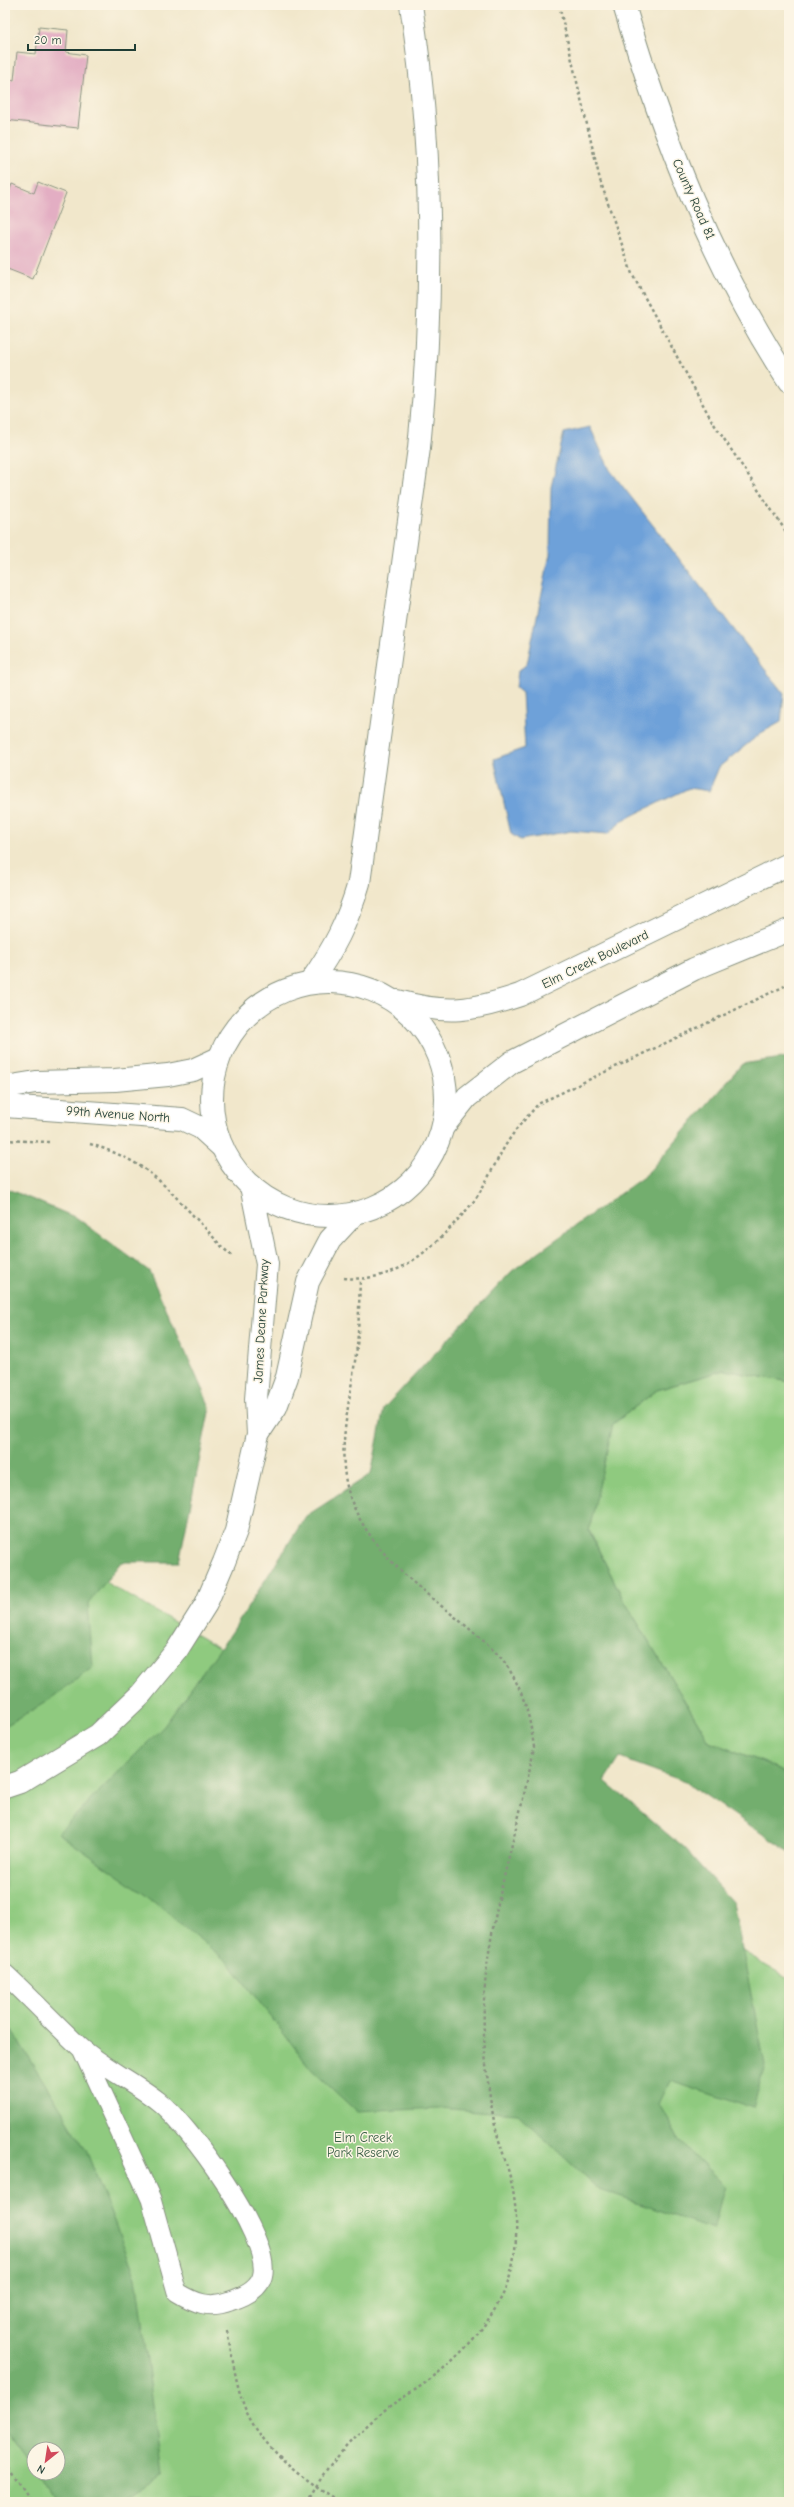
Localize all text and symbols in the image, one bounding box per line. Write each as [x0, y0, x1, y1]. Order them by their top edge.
scale bar [28, 26, 135, 52]
text: 20 m [34, 33, 62, 47]
street label: County Road 81 [669, 156, 719, 242]
street label: Elm Creek Boulevard [539, 927, 651, 991]
street label: 99th Avenue North [66, 1103, 170, 1125]
street label: James Deane Parkway [250, 1258, 272, 1383]
park label: Elm Creek Park Reserve [327, 2130, 400, 2160]
north arrow [26, 2441, 66, 2481]
text: N [35, 2462, 48, 2477]

